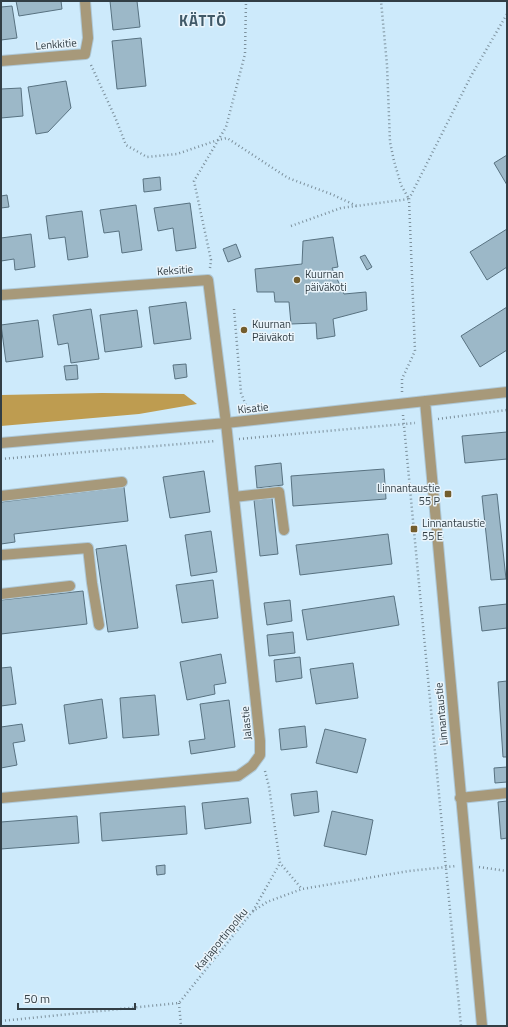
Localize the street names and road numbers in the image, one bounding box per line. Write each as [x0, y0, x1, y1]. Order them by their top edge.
street label: Lenkkitie [35, 34, 78, 54]
street label: Keksitie [156, 261, 194, 279]
street label: Kisatie [237, 398, 270, 418]
street label: Linnantaustie [430, 681, 452, 746]
street label: Jalastie [237, 705, 255, 740]
street label: Karjaportinpolku [191, 904, 251, 974]

